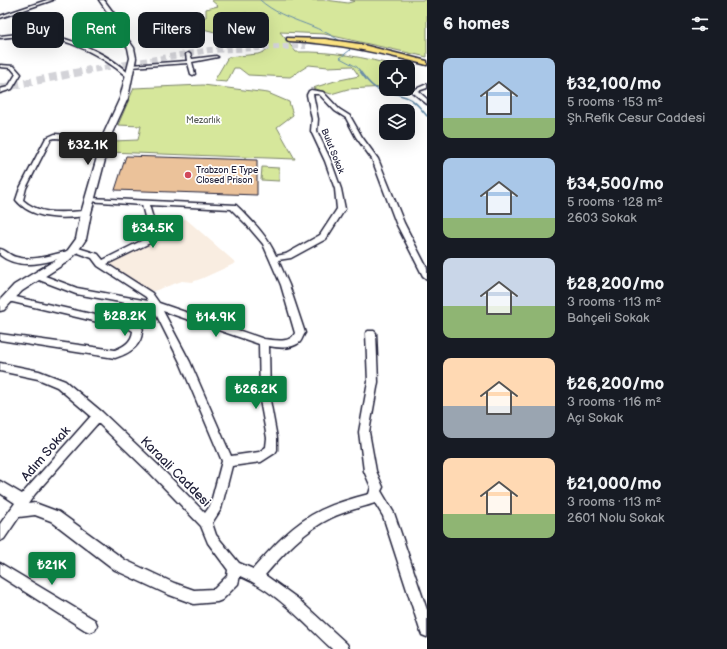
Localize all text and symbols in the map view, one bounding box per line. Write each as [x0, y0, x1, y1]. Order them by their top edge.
chip: Buy [12, 12, 64, 48]
chip: Rent [72, 12, 130, 48]
chip: Filters [138, 12, 205, 48]
chip: New [213, 12, 269, 48]
icon: filters [689, 13, 711, 35]
text: 6 homes [443, 14, 510, 34]
map controls [379, 60, 415, 140]
button: locate [379, 60, 415, 96]
icon: home [475, 74, 523, 122]
text: ₺32,100/mo [567, 74, 661, 94]
text: 5 rooms · 153 m² [567, 94, 663, 110]
button: layers [379, 104, 415, 140]
text: Şh.Refik Cesur Caddesi [567, 110, 705, 126]
park label: Mezarlık [186, 115, 221, 126]
street label: Bulut Sokak [319, 127, 347, 176]
pin: ₺32.1K [55, 132, 121, 166]
text: ₺32.1K [68, 137, 108, 153]
place label: Trabzon E Type Closed Prison [196, 165, 259, 186]
marker: Trabzon E Type Closed Prison [183, 170, 193, 180]
icon: home [475, 174, 523, 222]
text: ₺34,500/mo [567, 174, 664, 194]
text: 5 rooms · 128 m² [567, 194, 663, 210]
text: 2603 Sokak [567, 210, 637, 226]
pin: ₺34.5K [120, 215, 186, 249]
text: ₺34.5K [132, 220, 174, 236]
icon: home [475, 274, 523, 322]
text: ₺28,200/mo [567, 274, 664, 294]
text: 3 rooms · 113 m² [567, 294, 661, 310]
pin: ₺28.2K [92, 303, 158, 337]
pin: ₺14.9K [183, 304, 249, 338]
text: ₺28.2K [104, 308, 146, 324]
text: ₺14.9K [196, 309, 236, 325]
text: Bahçeli Sokak [567, 310, 649, 326]
icon: home [475, 374, 523, 422]
text: ₺26,200/mo [567, 374, 664, 394]
pin: ₺26.2K [223, 376, 289, 410]
text: ₺26.2K [235, 381, 277, 397]
text: 3 rooms · 116 m² [567, 394, 661, 410]
text: Açı Sokak [567, 410, 623, 426]
street label: Adım Sokak [18, 423, 74, 484]
street label: Karaali Caddesi [137, 433, 214, 510]
icon: home [475, 474, 523, 522]
text: ₺21,000/mo [567, 474, 661, 494]
text: 3 rooms · 113 m² [567, 494, 661, 510]
text: 2601 Nolu Sokak [567, 510, 664, 526]
pin: ₺21K [28, 552, 76, 586]
text: ₺21K [37, 557, 67, 573]

